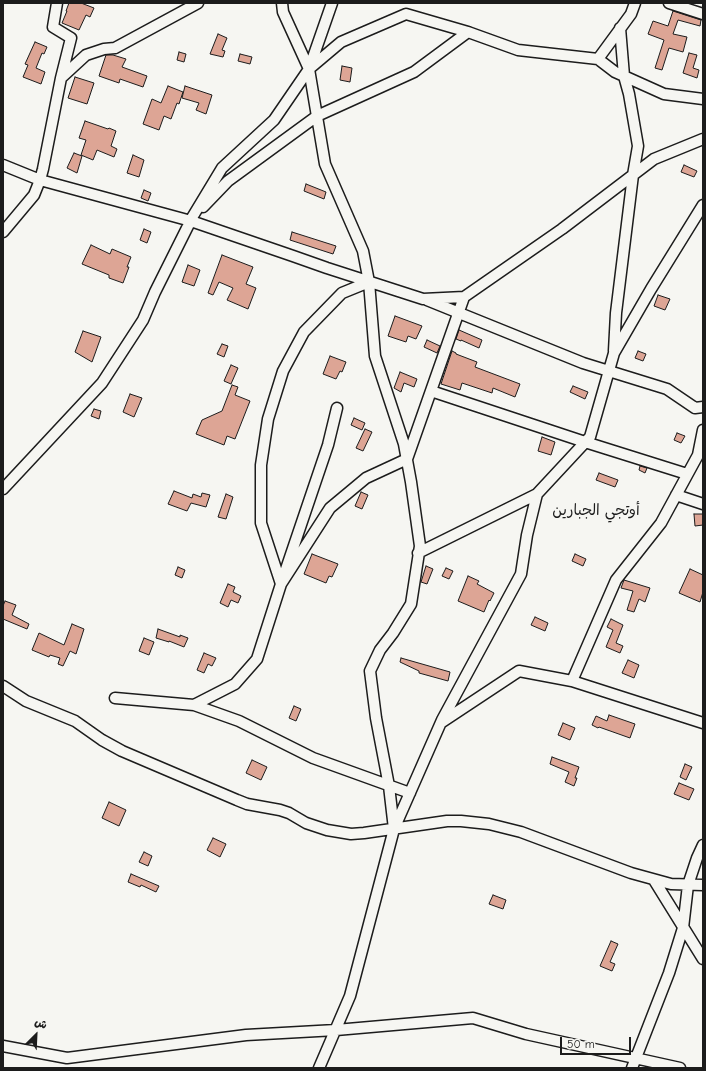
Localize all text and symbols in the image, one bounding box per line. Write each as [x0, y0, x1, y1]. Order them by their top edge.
district label: أوتجي الجبارين [552, 502, 640, 520]
north arrow [16, 1015, 56, 1055]
text: ش [33, 1015, 49, 1032]
scale bar [562, 1029, 633, 1055]
text: 50 m [567, 1037, 595, 1051]

